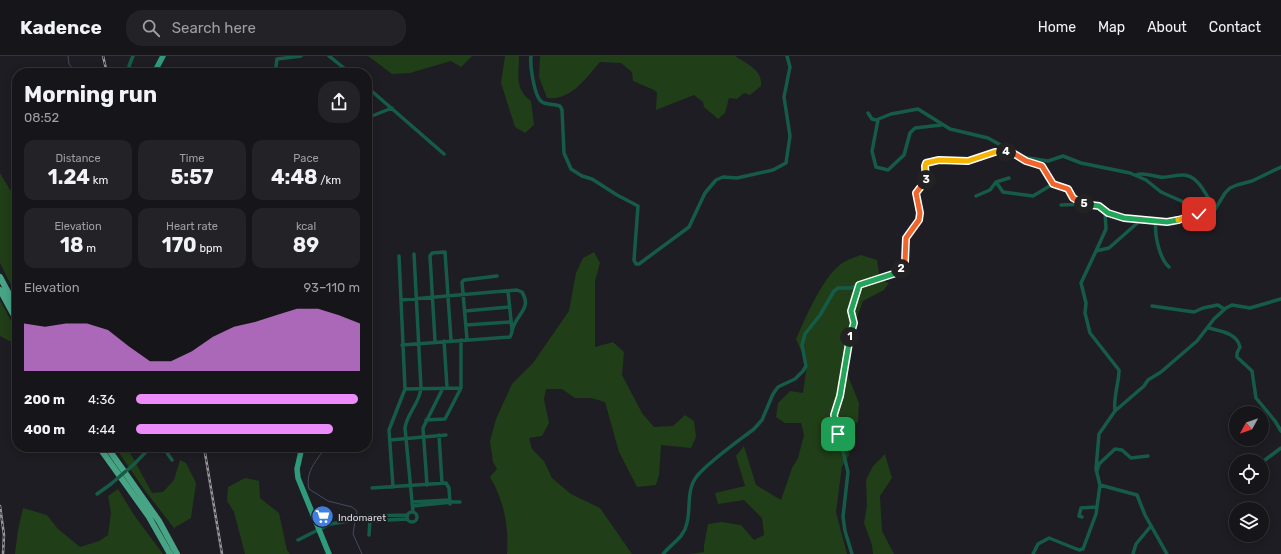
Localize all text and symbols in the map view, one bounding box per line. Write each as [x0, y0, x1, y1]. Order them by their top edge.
search box [126, 10, 406, 46]
text: Kadence [20, 16, 102, 39]
icon: search [140, 17, 162, 39]
text: Search here [172, 19, 256, 37]
text: Home [1038, 19, 1076, 36]
text: Map [1098, 19, 1125, 36]
text: About [1147, 19, 1187, 36]
text: Contact [1209, 19, 1261, 36]
text: Morning run [24, 81, 157, 108]
button: share [318, 81, 360, 123]
text: 08:52 [24, 110, 59, 125]
pin: 4 [996, 142, 1016, 162]
text: 4 [1002, 145, 1010, 158]
text: Distance [55, 152, 101, 165]
text: Time [180, 152, 204, 165]
text: Pace [293, 152, 319, 165]
text: 1.24 [48, 165, 90, 189]
text: 5:57 [170, 165, 214, 189]
text: 4:48 [271, 165, 318, 189]
pin: 3 [916, 170, 936, 190]
text: 3 [922, 173, 930, 186]
text: km [90, 174, 108, 187]
text: /km [318, 174, 341, 187]
pin: 5 [1074, 194, 1094, 214]
text: 5 [1080, 197, 1088, 210]
pin [1182, 197, 1216, 231]
icon: check [1188, 203, 1210, 225]
text: Elevation [54, 220, 102, 233]
text: Heart rate [166, 220, 218, 233]
text: kcal [296, 220, 316, 233]
text: 18 [60, 233, 84, 257]
text: 170 [162, 233, 197, 257]
text: 89 [293, 233, 319, 257]
text: m [84, 242, 96, 255]
text: bpm [197, 242, 222, 255]
pin: 2 [891, 259, 911, 279]
text: 2 [897, 262, 905, 275]
text: Elevation [24, 280, 80, 295]
text: 93–110 m [304, 280, 360, 295]
pin: 1 [840, 327, 860, 347]
text: 1 [847, 330, 853, 343]
text: 200 m [24, 392, 65, 407]
text: 4:36 [88, 392, 115, 407]
north arrow [1229, 406, 1269, 446]
map controls [1229, 406, 1269, 542]
pin [821, 417, 855, 451]
text: 400 m [24, 422, 65, 437]
text: 4:44 [88, 422, 116, 437]
icon: arrive [827, 423, 849, 445]
button: locate [1229, 454, 1269, 494]
button: layers [1229, 502, 1269, 542]
supermarket icon: Indomaret [310, 504, 336, 530]
place label: Indomaret [338, 512, 386, 524]

